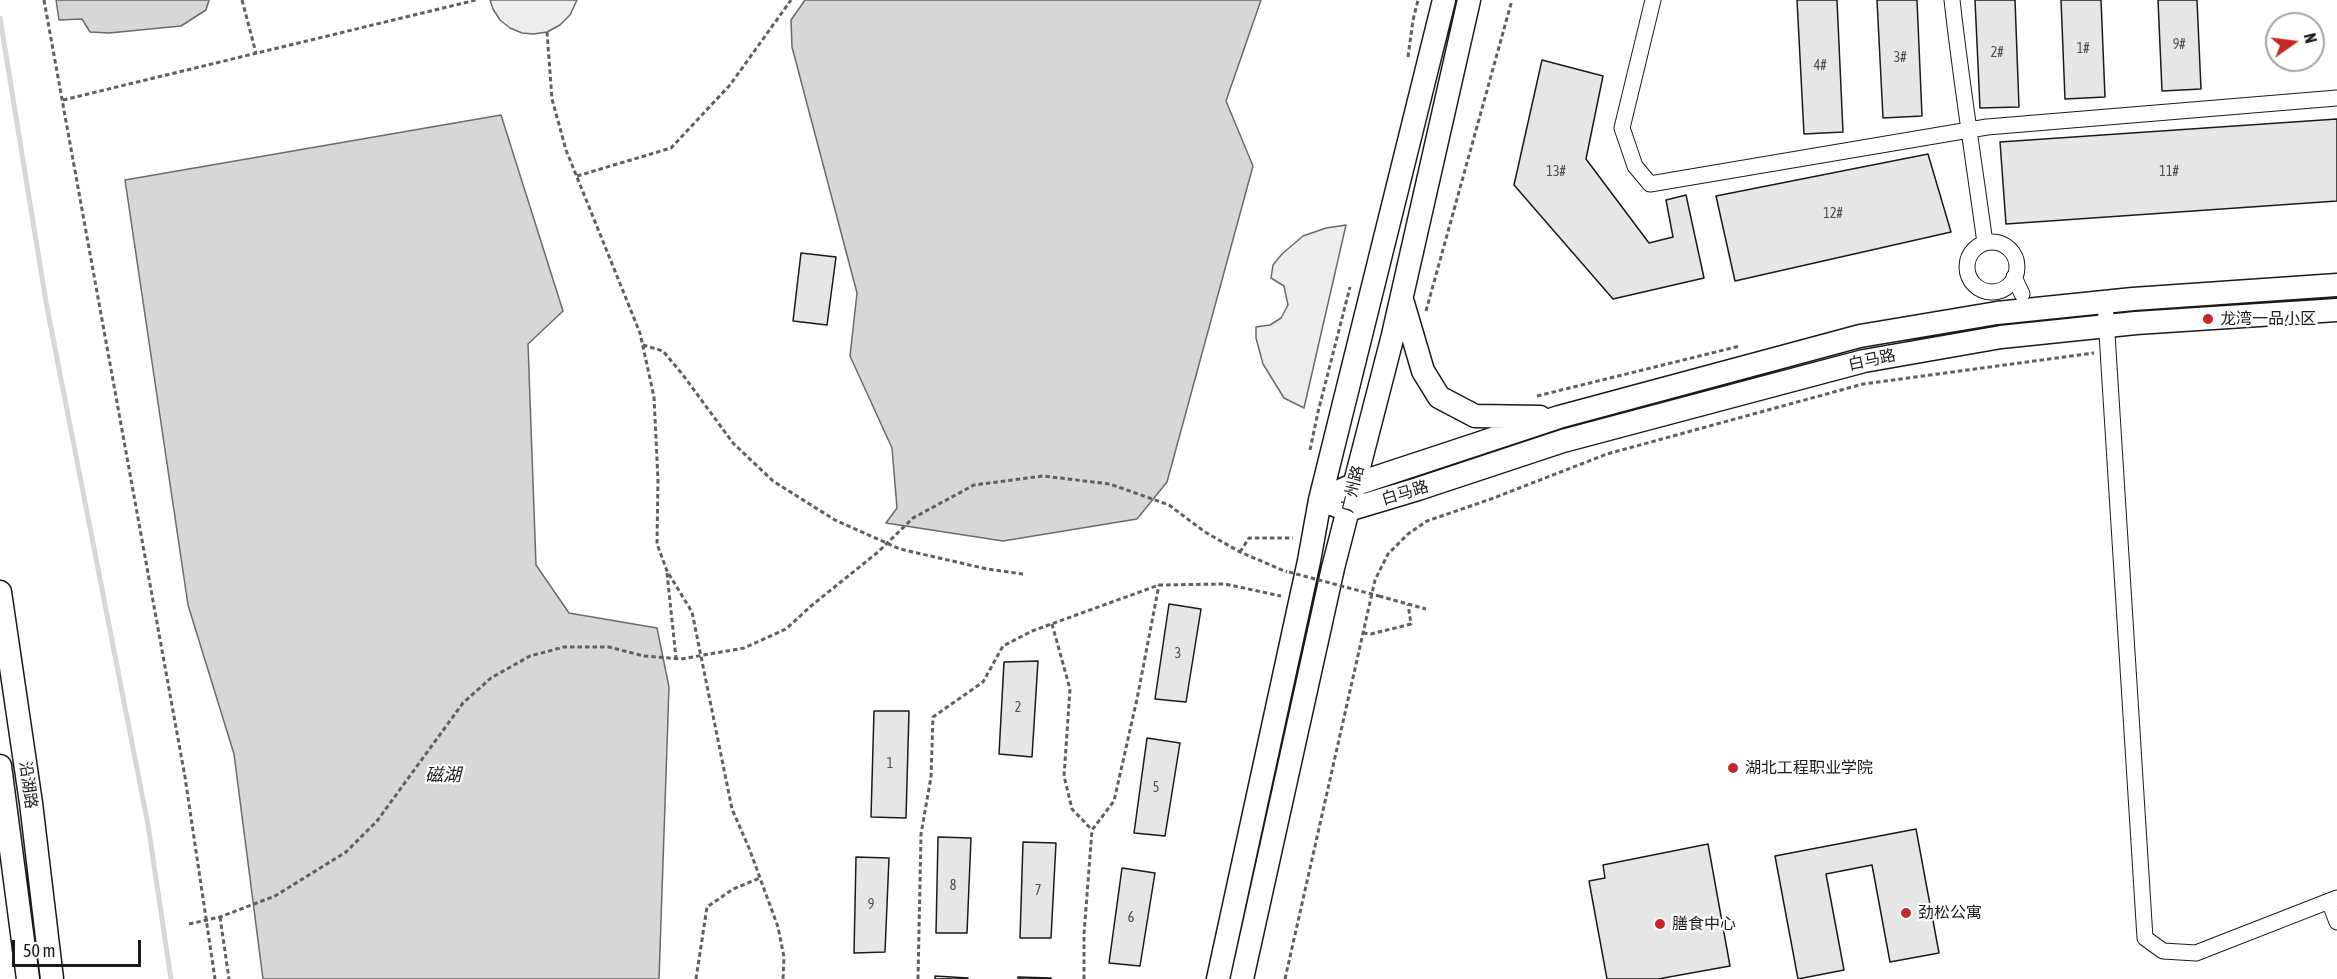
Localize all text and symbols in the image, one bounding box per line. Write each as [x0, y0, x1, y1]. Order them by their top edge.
north arrow [2265, 12, 2325, 72]
text: N [2301, 31, 2320, 45]
house number: 9# [2173, 37, 2185, 53]
house number: 1# [2077, 41, 2089, 57]
house number: 2# [1991, 45, 2003, 61]
house number: 3# [1894, 50, 1906, 66]
house number: 4# [1814, 58, 1826, 74]
house number: 13# [1546, 164, 1566, 180]
house number: 11# [2159, 164, 2179, 180]
house number: 12# [1823, 206, 1843, 222]
place label: 龙湾一品小区 [2220, 309, 2316, 329]
marker: 龙湾一品小区 [2201, 312, 2215, 326]
street label: 白马路 [1847, 346, 1897, 374]
street label: 广州路 [1338, 463, 1368, 515]
street label: 白马路 [1379, 477, 1431, 509]
house number: 3 [1175, 646, 1181, 662]
house number: 2 [1015, 700, 1021, 716]
house number: 1 [887, 756, 893, 772]
place label: 湖北工程职业学院 [1745, 758, 1873, 778]
street label: 沿湖路 [15, 760, 41, 810]
marker: 湖北工程职业学院 [1726, 761, 1740, 775]
water label: 磁湖 [425, 764, 461, 786]
house number: 5 [1153, 780, 1159, 796]
house number: 8 [950, 878, 956, 894]
house number: 7 [1035, 883, 1041, 899]
house number: 9 [868, 897, 874, 913]
place label: 劲松公寓 [1918, 903, 1982, 923]
marker: 劲松公寓 [1899, 906, 1913, 920]
house number: 6 [1128, 910, 1134, 926]
place label: 膳食中心 [1672, 914, 1736, 934]
marker: 膳食中心 [1653, 917, 1667, 931]
scale bar [15, 928, 144, 966]
text: 50 m [23, 940, 55, 961]

